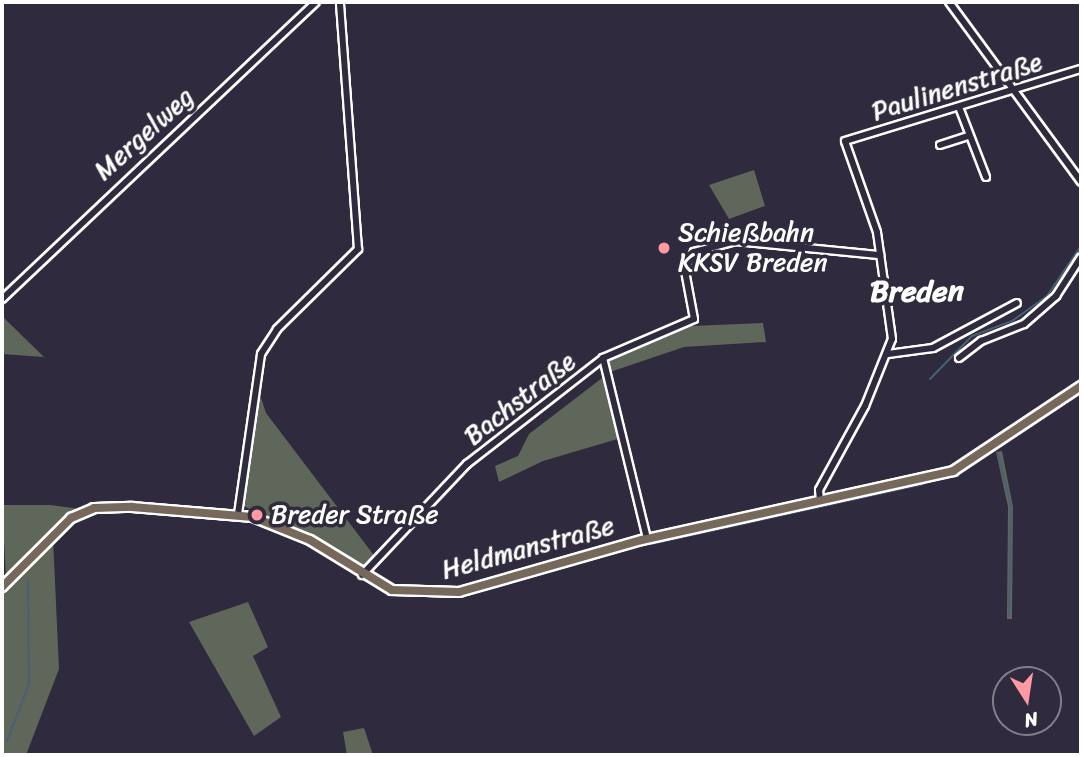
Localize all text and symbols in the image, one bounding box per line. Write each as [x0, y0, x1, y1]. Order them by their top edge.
street label: Paulinenstraße [868, 46, 1046, 128]
street label: Mergelweg [88, 81, 200, 187]
place label: Schießbahn KKSV Breden [678, 217, 827, 278]
marker: Schießbahn KKSV Breden [656, 240, 672, 256]
district label: Breden [870, 273, 964, 309]
street label: Bachstraße [458, 346, 582, 452]
place label: Breder Straße [271, 499, 439, 531]
marker: Breder Straße [249, 507, 265, 523]
street label: Heldmanstraße [438, 510, 618, 586]
north arrow [992, 666, 1062, 736]
text: N [1021, 703, 1041, 738]

